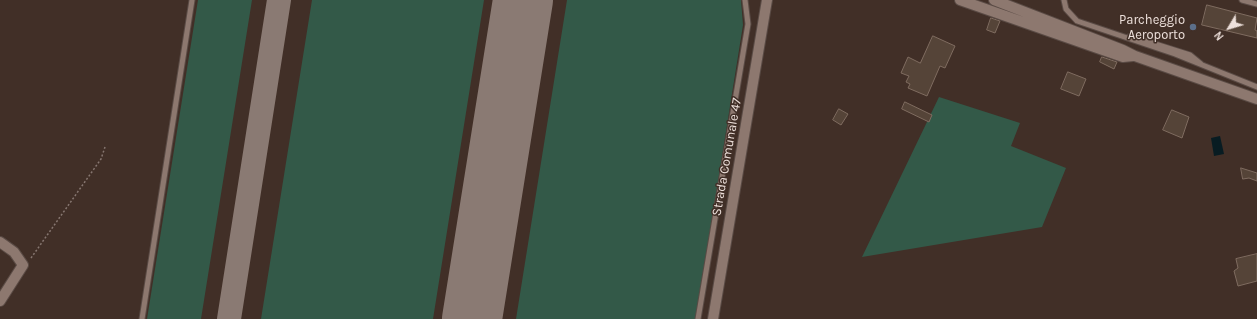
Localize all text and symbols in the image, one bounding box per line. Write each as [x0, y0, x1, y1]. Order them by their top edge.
north arrow [1209, 8, 1249, 48]
place label: Parcheggio Aeroporto [1119, 12, 1185, 43]
marker: Parcheggio Aeroporto [1188, 22, 1198, 32]
text: N [1212, 29, 1227, 43]
street label: Strada Comunale 47 [709, 97, 745, 217]

